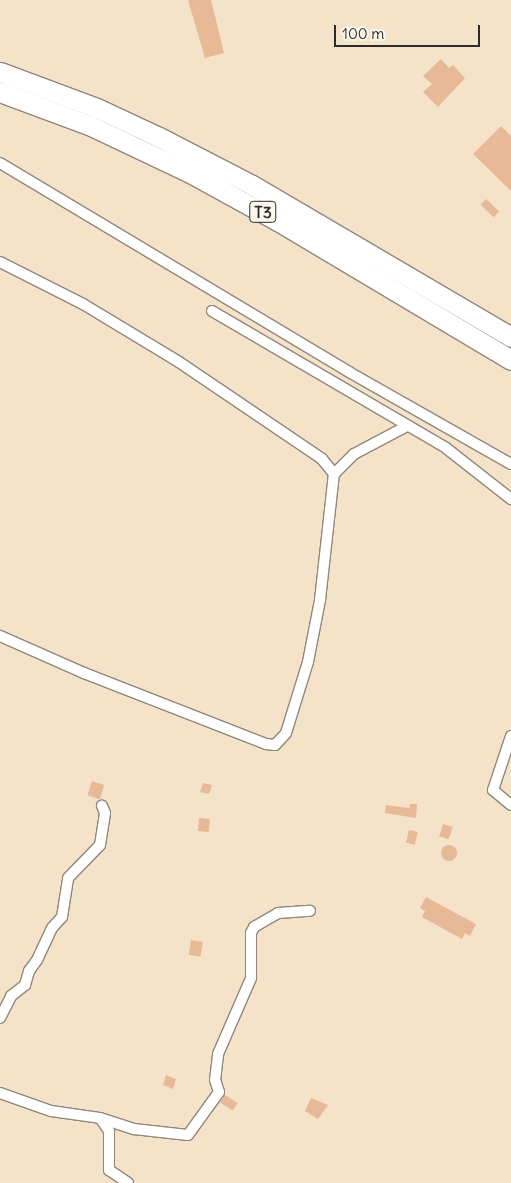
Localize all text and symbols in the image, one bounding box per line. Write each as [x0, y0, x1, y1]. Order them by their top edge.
scale bar [336, 15, 482, 47]
text: 100 m [342, 24, 384, 43]
road number: T3 [249, 198, 277, 226]

